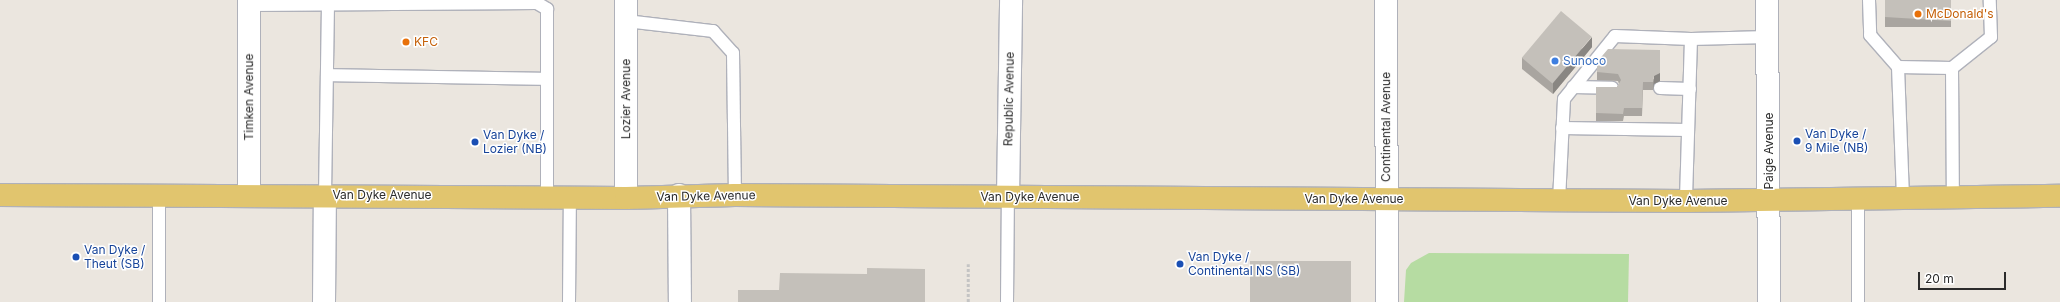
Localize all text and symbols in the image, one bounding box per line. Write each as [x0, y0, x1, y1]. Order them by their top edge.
place label: McDonald's [1926, 7, 1994, 21]
marker: McDonald's [1913, 9, 1923, 19]
place label: KFC [414, 35, 438, 49]
marker: KFC [401, 37, 411, 47]
street label: Republic Avenue [1001, 52, 1017, 146]
street label: Timken Avenue [242, 53, 256, 141]
place label: Sunoco [1563, 54, 1606, 68]
marker: Sunoco [1550, 56, 1560, 66]
street label: Lozier Avenue [619, 59, 633, 139]
street label: Continental Avenue [1379, 72, 1393, 182]
street label: Paige Avenue [1762, 112, 1776, 190]
place label: Van Dyke / 9 Mile (NB) [1805, 127, 1868, 155]
place label: Van Dyke / Lozier (NB) [483, 128, 547, 156]
marker: Van Dyke / 9 Mile (NB) [1792, 136, 1802, 146]
marker: Van Dyke / Lozier (NB) [470, 137, 480, 147]
street label: Van Dyke Avenue [332, 188, 432, 202]
street label: Van Dyke Avenue [656, 188, 756, 204]
street label: Van Dyke Avenue [980, 190, 1080, 204]
street label: Van Dyke Avenue [1304, 192, 1404, 206]
street label: Van Dyke Avenue [1628, 194, 1728, 208]
place label: Van Dyke / Theut (SB) [84, 243, 145, 271]
place label: Van Dyke / Continental NS (SB) [1188, 250, 1300, 278]
marker: Van Dyke / Theut (SB) [71, 252, 81, 262]
marker: Van Dyke / Continental NS (SB) [1175, 259, 1185, 269]
scale bar [1920, 264, 2008, 290]
text: 20 m [1925, 271, 1954, 286]

